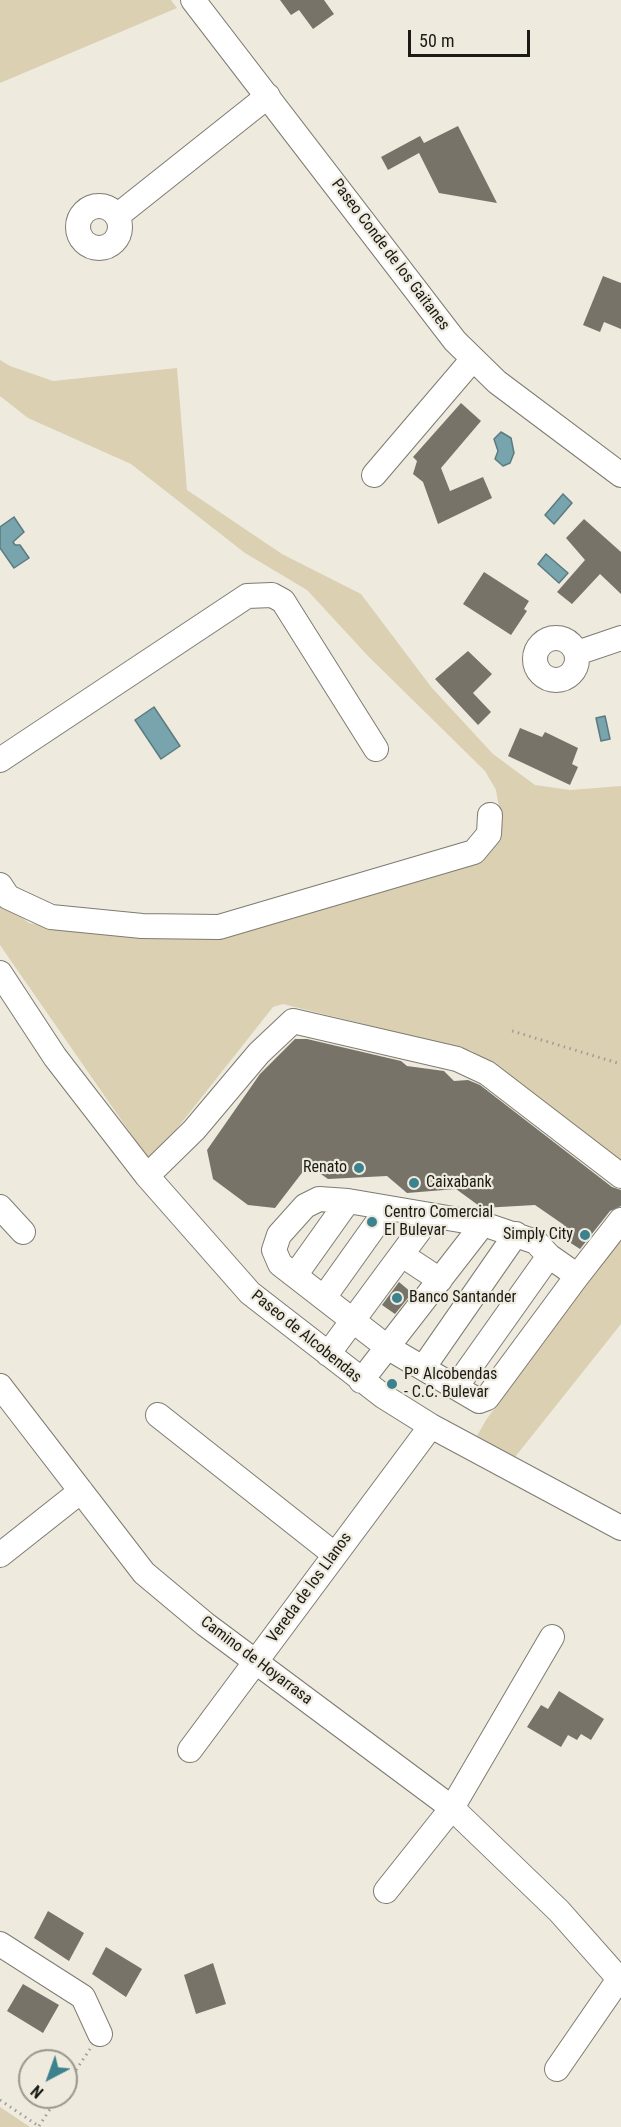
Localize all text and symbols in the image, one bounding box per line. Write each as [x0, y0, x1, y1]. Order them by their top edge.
scale bar [411, 18, 532, 56]
text: 50 m [419, 30, 454, 51]
street label: Paseo Conde de los Gaitanes [327, 176, 453, 334]
place label: Renato [303, 1158, 347, 1178]
marker: Renato [352, 1161, 366, 1175]
place label: Caixabank [426, 1173, 492, 1193]
marker: Caixabank [407, 1176, 421, 1190]
place label: Centro Comercial El Bulevar [384, 1203, 493, 1241]
marker: Centro Comercial El Bulevar [365, 1215, 379, 1229]
place label: Simply City [503, 1225, 573, 1245]
marker: Simply City [578, 1228, 592, 1242]
street label: Paseo de Alcobendas [247, 1287, 365, 1387]
place label: Banco Santander [409, 1288, 516, 1308]
marker: Banco Santander [390, 1291, 404, 1305]
place label: Pº Alcobendas - C.C. Bulevar [404, 1365, 497, 1403]
marker: Pº Alcobendas - C.C. Bulevar [385, 1377, 399, 1391]
street label: Vereda de los Llanos [264, 1529, 356, 1647]
street label: Camino de Hoyarrasa [196, 1613, 316, 1709]
north arrow [18, 2049, 78, 2109]
text: N [27, 2081, 47, 2102]

